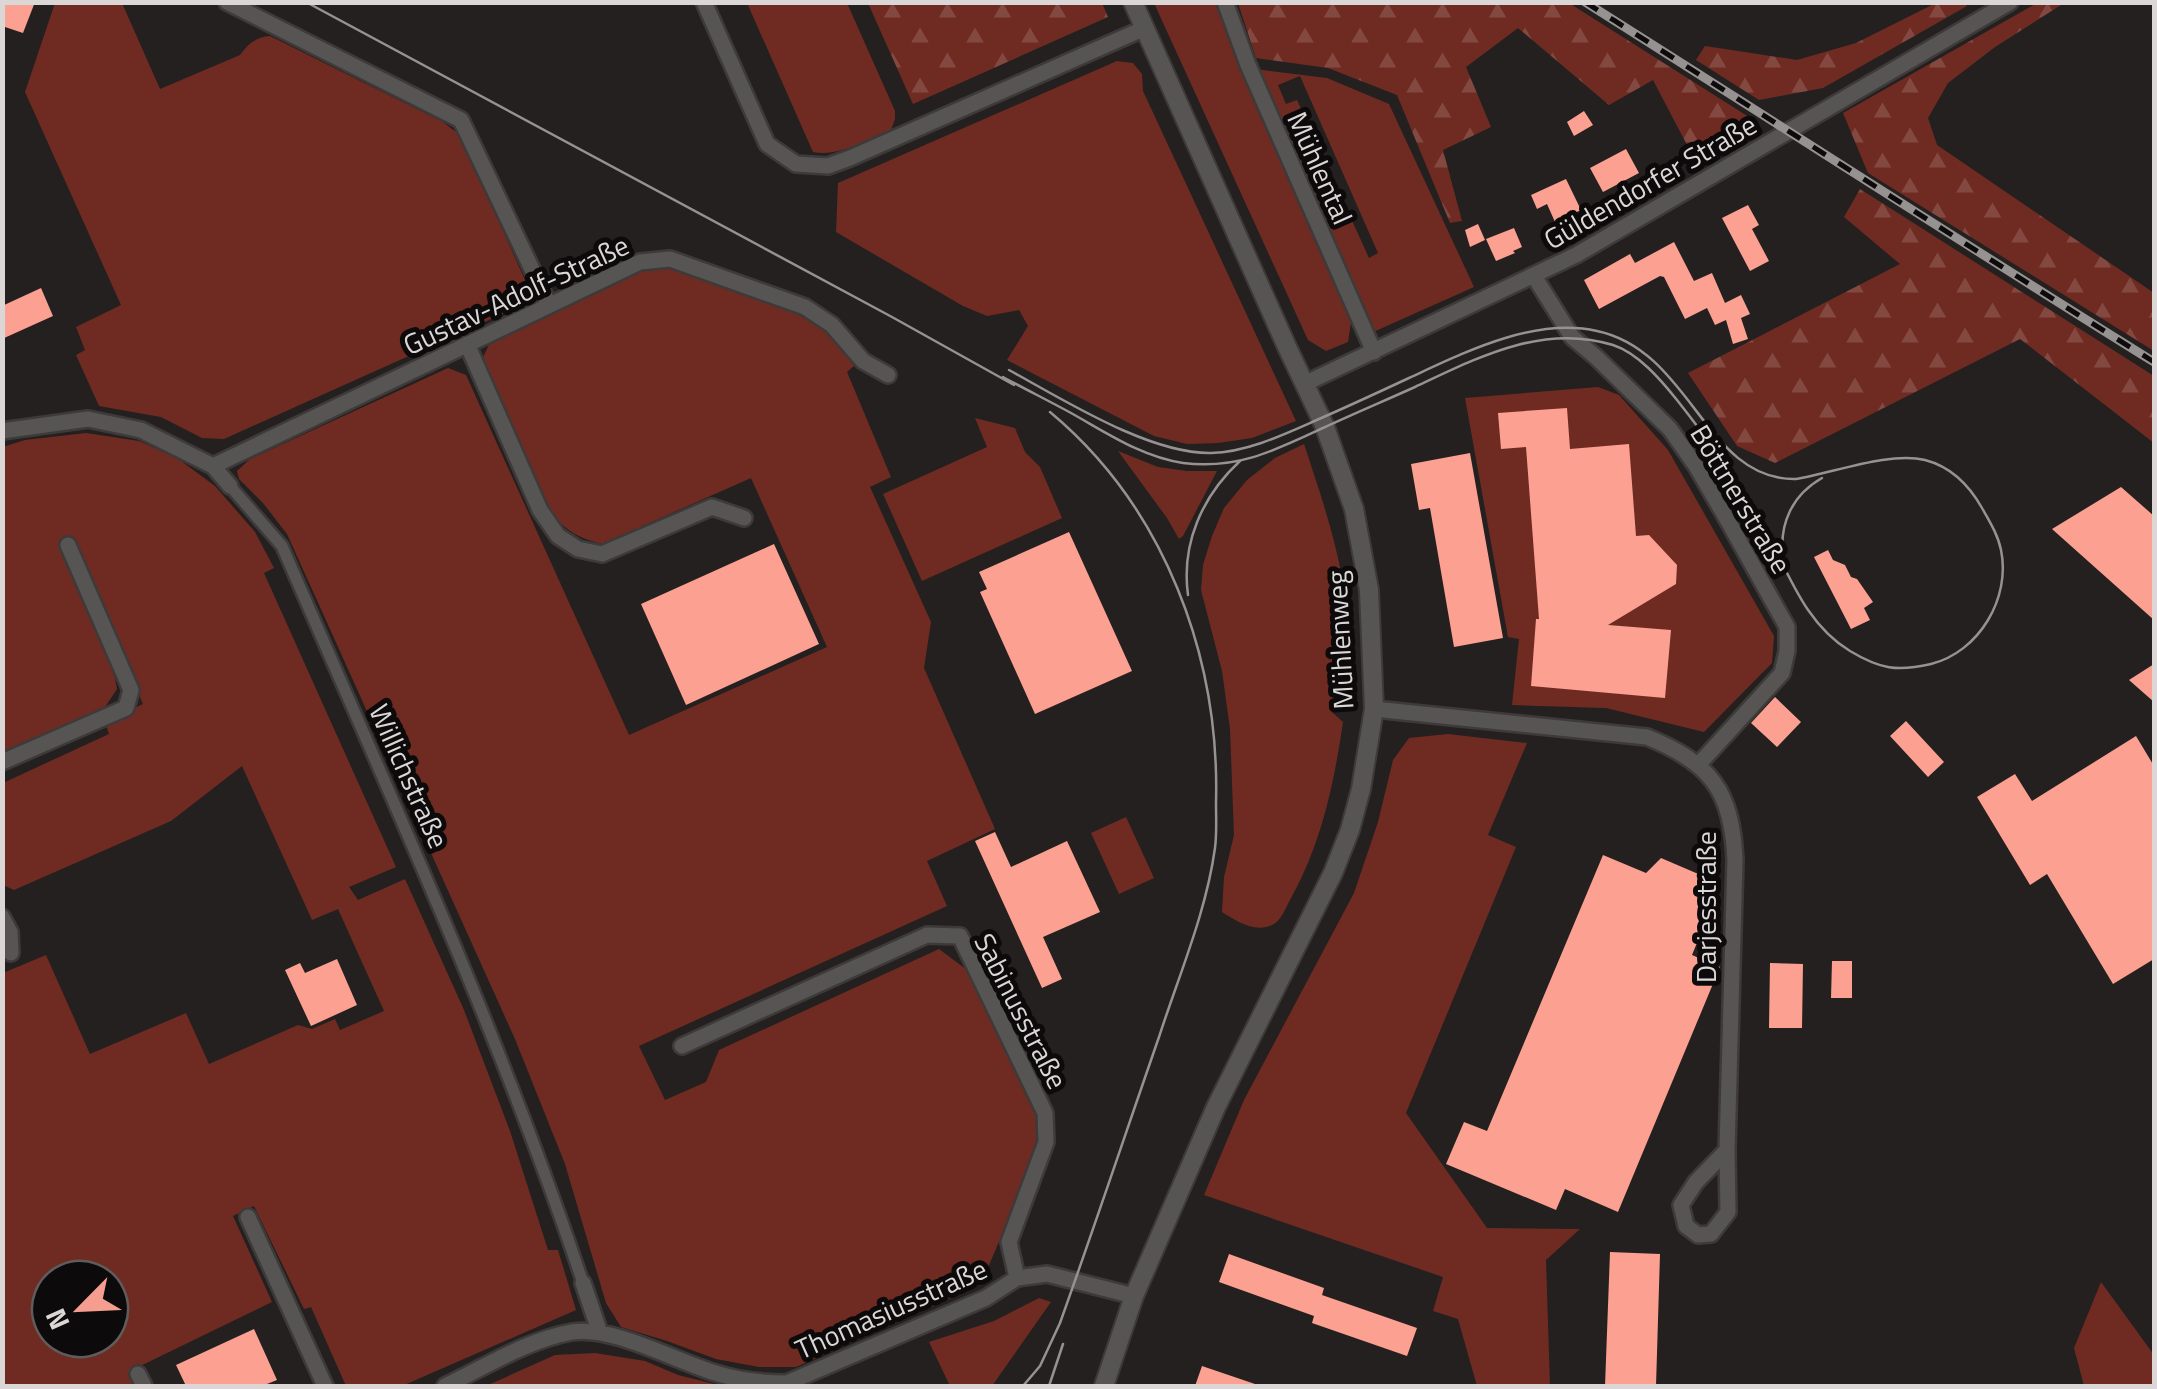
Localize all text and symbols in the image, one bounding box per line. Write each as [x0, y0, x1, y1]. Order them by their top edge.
street label: Güldendorfer Straße [1535, 103, 1764, 260]
street label: Mühlental [1277, 105, 1364, 231]
street label: Gustav-Adolf-Straße [396, 223, 636, 366]
street label: Böttnerstraße [1680, 416, 1803, 581]
street label: Mühlenweg [1314, 570, 1365, 710]
street label: Willichstraße [358, 697, 460, 855]
street label: Darjesstraße [1684, 831, 1727, 983]
street label: Sabinusstraße [964, 925, 1079, 1096]
street label: Thomasiusstraße [788, 1247, 994, 1370]
north arrow [30, 1259, 130, 1359]
text: N [33, 1302, 80, 1337]

